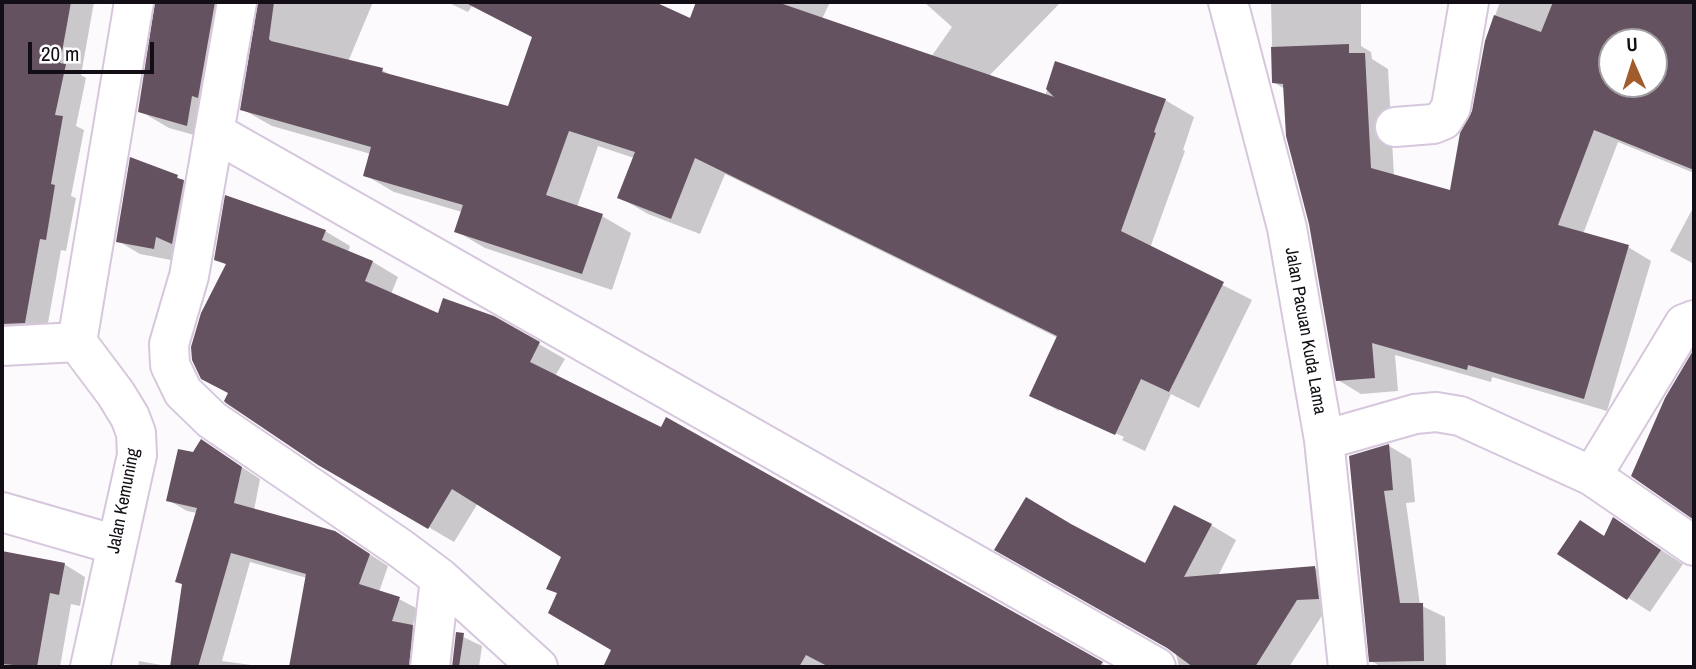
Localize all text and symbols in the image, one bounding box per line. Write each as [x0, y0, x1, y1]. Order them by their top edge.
scale bar [32, 28, 158, 72]
north arrow [1598, 28, 1668, 98]
text: U [1626, 31, 1638, 57]
text: 20 m [41, 39, 79, 68]
street label: Jalan Pacuan Kuda Lama [1280, 246, 1330, 416]
street label: Jalan Kemuning [103, 447, 145, 555]

